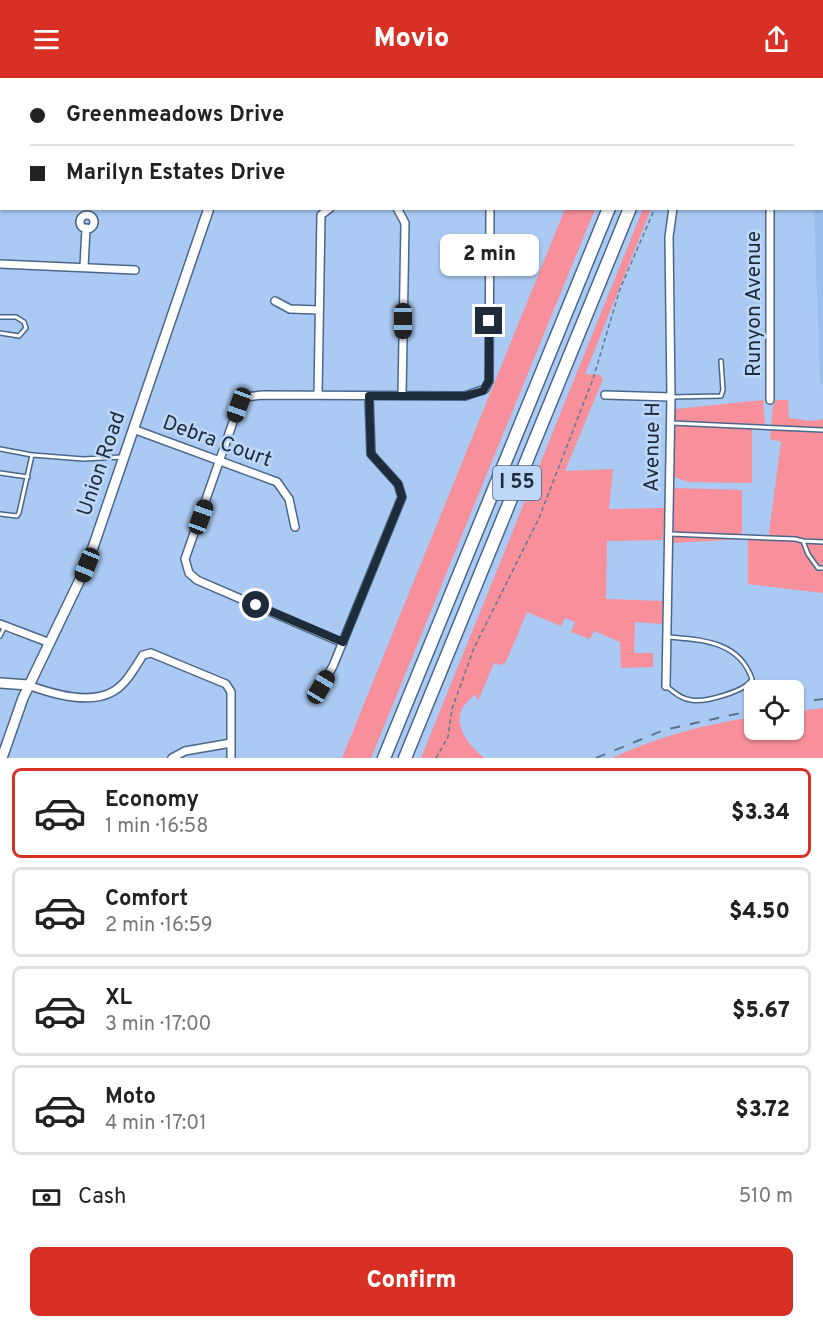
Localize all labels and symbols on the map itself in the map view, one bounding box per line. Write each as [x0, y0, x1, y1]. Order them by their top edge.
street label: Runyon Avenue [741, 231, 768, 377]
callout: 2 min [440, 234, 538, 276]
car [394, 303, 412, 339]
route end [475, 307, 502, 334]
car [224, 385, 254, 425]
street label: Avenue H [639, 402, 667, 492]
street label: Union Road [72, 408, 132, 520]
street label: Debra Court [159, 410, 275, 474]
road number: I 55 [493, 466, 541, 500]
car [186, 497, 216, 537]
car [72, 545, 102, 585]
route start [242, 591, 269, 618]
car [304, 667, 338, 707]

